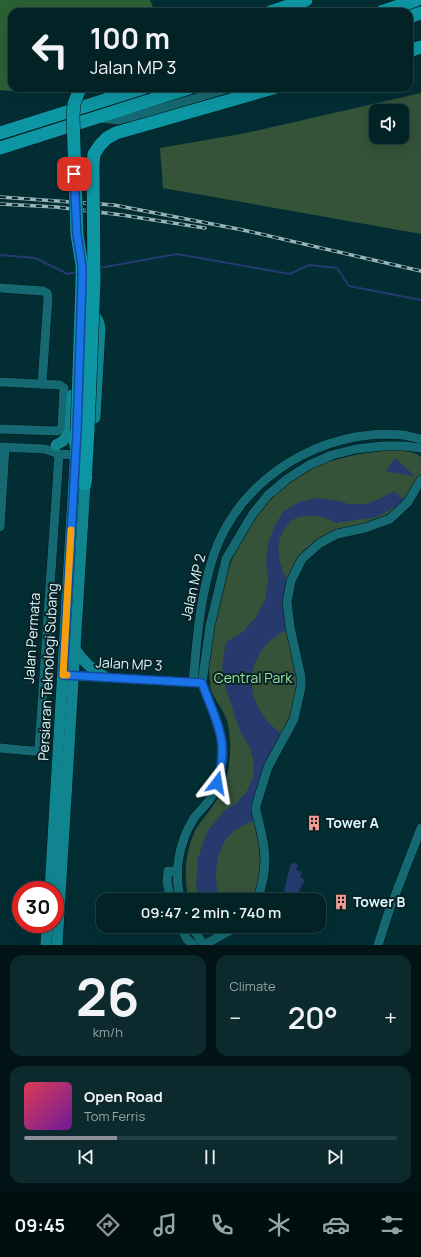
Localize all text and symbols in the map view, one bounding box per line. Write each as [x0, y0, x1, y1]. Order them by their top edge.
text: 100 m [90, 19, 170, 57]
icon: left [24, 24, 76, 76]
text: Jalan MP 3 [90, 55, 176, 79]
map controls [369, 104, 409, 144]
button: sound [369, 104, 409, 144]
pin [57, 157, 91, 191]
icon: arrive [63, 163, 85, 185]
street label: Jalan MP 2 [176, 552, 209, 622]
street label: Persiaran Teknologi Subang [33, 583, 62, 761]
street label: Jalan Permata [19, 592, 44, 684]
street label: Jalan MP 3 [95, 652, 163, 675]
park label: Central Park [214, 668, 293, 687]
position arrow [196, 762, 238, 804]
place label: Tower A [326, 813, 380, 832]
building icon: Tower A [305, 814, 323, 832]
speed limit sign: 30 [12, 881, 64, 933]
place label: Tower B [353, 892, 406, 911]
building icon: Tower B [332, 893, 350, 911]
text: 09:47 · 2 min · 740 m [141, 902, 281, 923]
text: 26 [76, 961, 139, 1032]
text: Climate [230, 977, 276, 995]
text: 20° [288, 997, 338, 1038]
text: − [230, 1003, 241, 1033]
text: + [384, 1003, 397, 1033]
text: km/h [93, 1023, 123, 1041]
text: Open Road [84, 1086, 163, 1107]
text: Tom Ferris [84, 1107, 145, 1125]
icon: previous [75, 1146, 97, 1168]
icon: pause [199, 1146, 221, 1168]
icon: next [324, 1146, 346, 1168]
icon: directions [94, 1211, 122, 1239]
icon: music [151, 1211, 179, 1239]
icon: phone [208, 1211, 236, 1239]
icon: climate [265, 1211, 293, 1239]
icon: car [322, 1211, 350, 1239]
icon: filters [378, 1211, 406, 1239]
text: 09:45 [14, 1213, 65, 1237]

